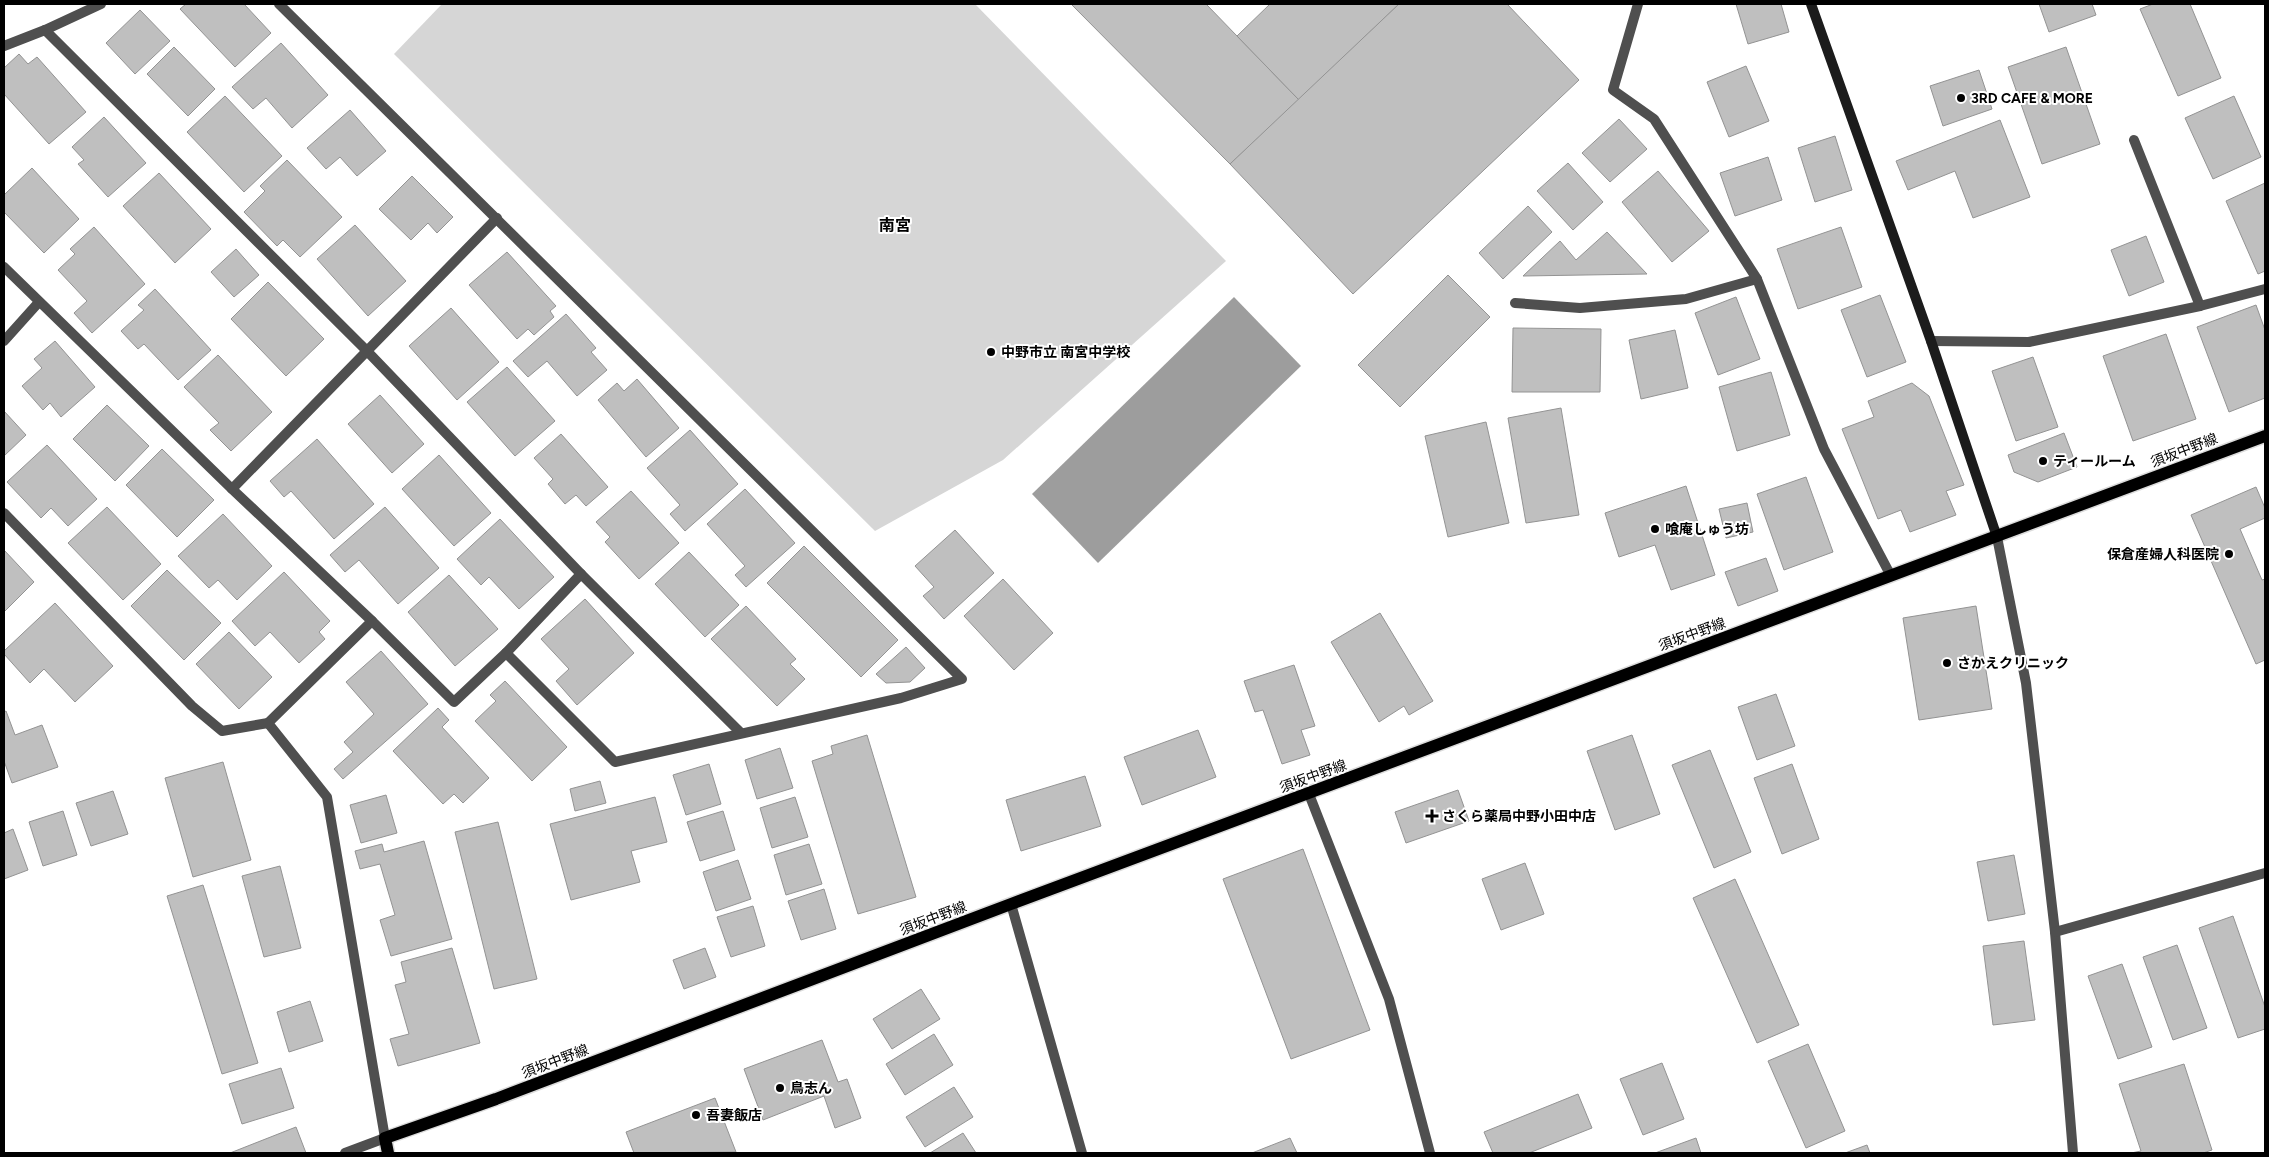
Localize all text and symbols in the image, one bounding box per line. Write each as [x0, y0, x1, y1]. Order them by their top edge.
place label: 3RD CAFE & MORE [1971, 90, 2093, 107]
marker: 3RD CAFE & MORE [1955, 92, 1967, 104]
district label: 南宮 [879, 216, 911, 235]
place label: 中野市立 南宮中学校 [1001, 344, 1130, 361]
marker: 中野市立 南宮中学校 [985, 346, 997, 358]
street label: 須坂中野線 [2148, 430, 2220, 471]
place label: ティールーム [2053, 453, 2136, 470]
marker: ティールーム [2037, 455, 2049, 467]
place label: 喰庵しゅう坊 [1665, 521, 1749, 538]
marker: 喰庵しゅう坊 [1649, 523, 1661, 535]
place label: 保倉産婦人科医院 [2107, 546, 2219, 563]
marker: 保倉産婦人科医院 [2223, 548, 2235, 560]
street label: 須坂中野線 [1656, 615, 1728, 654]
place label: さかえクリニック [1957, 655, 2069, 672]
marker: さかえクリニック [1941, 657, 1953, 669]
street label: 須坂中野線 [1277, 757, 1349, 796]
place label: さくら薬局中野小田中店 [1442, 808, 1596, 825]
marker: さくら薬局中野小田中店 [1426, 810, 1438, 822]
street label: 須坂中野線 [897, 898, 969, 939]
street label: 須坂中野線 [519, 1041, 591, 1082]
place label: 鳥志ん [790, 1080, 832, 1097]
marker: 鳥志ん [774, 1082, 786, 1094]
place label: 吾妻飯店 [706, 1107, 762, 1124]
marker: 吾妻飯店 [690, 1109, 702, 1121]

